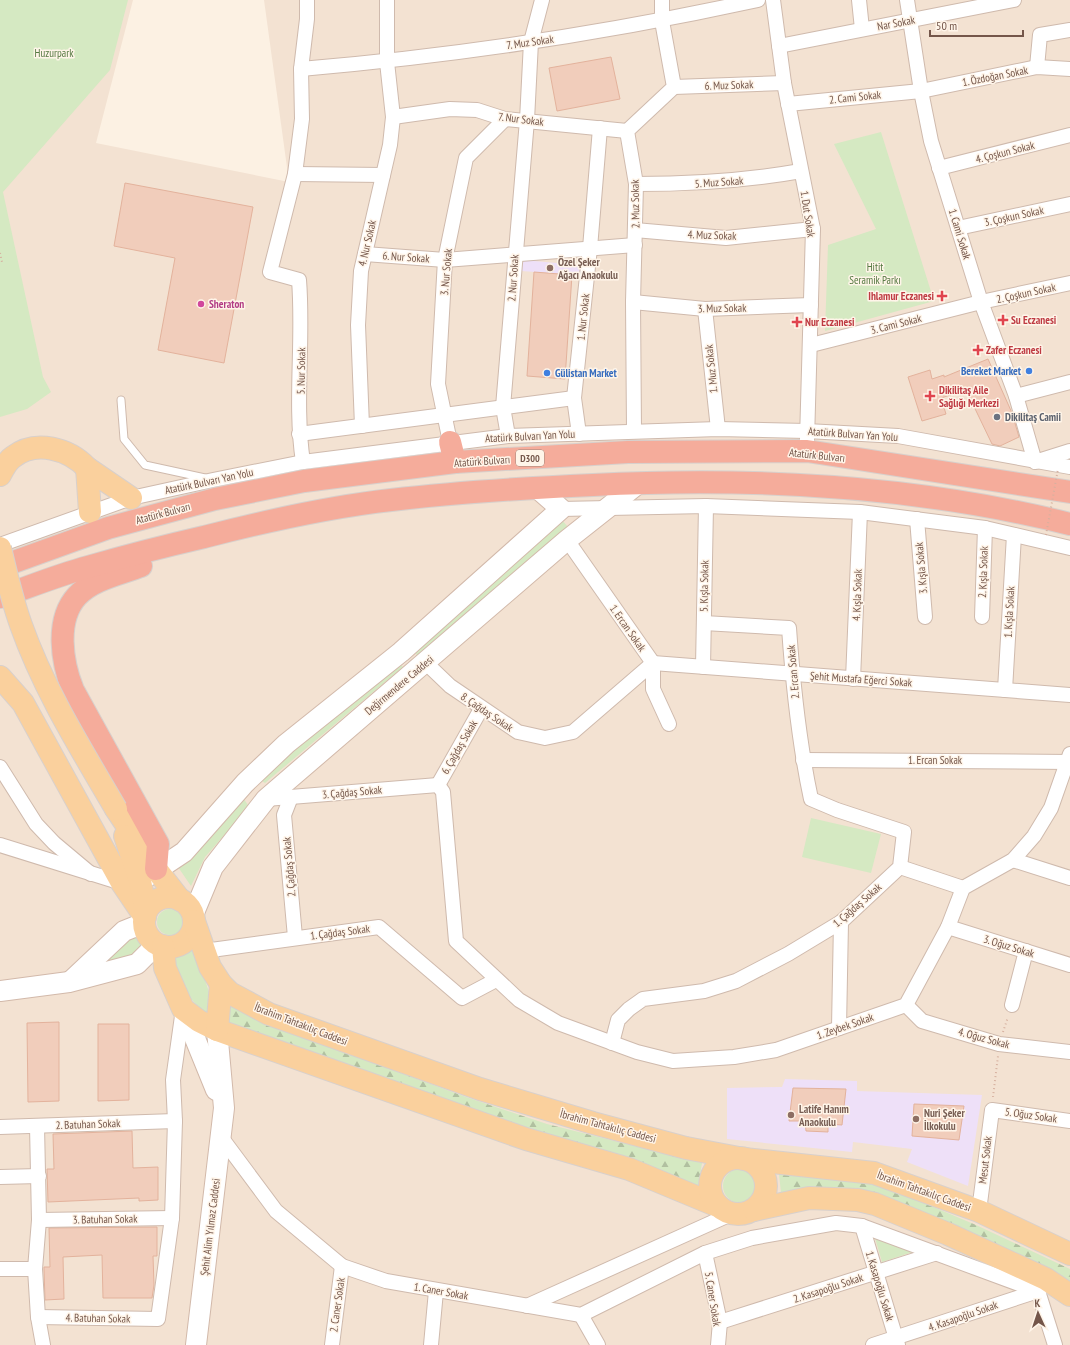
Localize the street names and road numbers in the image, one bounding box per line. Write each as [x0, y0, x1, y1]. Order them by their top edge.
street label: Nar Sokak [876, 12, 917, 34]
street label: 7. Muz Sokak [505, 32, 555, 52]
street label: 1. Özdoğan Sokak [961, 63, 1030, 89]
street label: 6. Muz Sokak [704, 77, 754, 93]
street label: 2. Cami Sokak [828, 87, 882, 107]
street label: 7. Nur Sokak [497, 109, 545, 129]
street label: 4. Çoşkun Sokak [974, 138, 1037, 166]
street label: 5. Muz Sokak [694, 173, 745, 191]
street label: 2. Muz Sokak [628, 179, 642, 228]
street label: 1. Dut Sokak [797, 190, 819, 239]
street label: 3. Çoşkun Sokak [983, 203, 1046, 229]
street label: 1. Cami Sokak [946, 207, 975, 262]
street label: 4. Nur Sokak [355, 218, 379, 267]
street label: 4. Muz Sokak [687, 227, 737, 243]
street label: 3. Nur Sokak [437, 247, 455, 296]
street label: 6. Nur Sokak [382, 248, 431, 266]
street label: 2. Nur Sokak [504, 253, 522, 302]
street label: 2. Çoşkun Sokak [995, 280, 1058, 306]
street label: 1. Nur Sokak [574, 292, 592, 341]
street label: 3. Muz Sokak [698, 301, 747, 315]
street label: 3. Cami Sokak [869, 311, 924, 337]
street label: 1. Muz Sokak [701, 343, 721, 394]
street label: 5. Nur Sokak [294, 347, 308, 395]
street label: Atatürk Bulvarı Yan Yolu [807, 424, 899, 444]
street label: Atatürk Bulvarı Yan Yolu [485, 427, 576, 445]
street label: Atatürk Bulvarı [788, 445, 846, 465]
road number: D300 [516, 450, 544, 466]
street label: Atatürk Bulvarı [453, 452, 511, 470]
street label: Atatürk Bulvarı Yan Yolu [163, 465, 255, 497]
street label: Atatürk Bulvarı [134, 499, 192, 527]
street label: 3. Kışla Sokak [912, 541, 930, 594]
street label: 2. Kışla Sokak [975, 545, 991, 598]
street label: 5. Kışla Sokak [697, 559, 711, 612]
street label: 4. Kışla Sokak [849, 568, 865, 621]
street label: 1. Kışla Sokak [1001, 585, 1017, 638]
street label: 1. Ercan Sokak [607, 602, 650, 655]
street label: 2. Ercan Sokak [784, 644, 802, 700]
street label: Değirmendere Caddesi [362, 652, 436, 718]
street label: Şehit Mustafa Eğerci Sokak [809, 668, 913, 690]
street label: 8. Çağdaş Sokak [458, 689, 516, 735]
street label: 6. Çağdaş Sokak [438, 717, 480, 777]
street label: 1. Ercan Sokak [908, 753, 963, 767]
street label: 3. Çağdaş Sokak [321, 782, 383, 802]
street label: 2. Çağdaş Sokak [279, 836, 299, 898]
street label: 1. Çağdaş Sokak [830, 880, 885, 930]
street label: 1. Çağdaş Sokak [309, 921, 371, 943]
street label: 3. Oğuz Sokak [982, 932, 1037, 961]
street label: İbrahim Tahtakılıç Caddesi [252, 1000, 350, 1048]
street label: 1. Zeybek Sokak [815, 1009, 876, 1042]
street label: 4. Oğuz Sokak [957, 1024, 1012, 1052]
street label: 5. Oğuz Sokak [1004, 1104, 1059, 1126]
street label: İbrahim Tahtakılıç Caddesi [558, 1106, 658, 1146]
street label: 2. Batuhan Sokak [55, 1116, 121, 1132]
street label: Mesut Sokak [975, 1135, 995, 1185]
street label: İbrahim Tahtakılıç Caddesi [875, 1168, 973, 1214]
street label: Şehit Alim Yılmaz Caddesi [197, 1178, 223, 1276]
street label: 3. Batuhan Sokak [73, 1211, 138, 1227]
street label: 1. Kasapoğlu Sokak [863, 1249, 898, 1323]
street label: 2. Kasapoğlu Sokak [791, 1270, 865, 1306]
street label: 5. Caner Sokak [702, 1271, 724, 1328]
street label: 2. Caner Sokak [326, 1276, 348, 1333]
street label: 1. Caner Sokak [413, 1279, 470, 1303]
street label: 4. Kasapoğlu Sokak [926, 1297, 1000, 1334]
street label: 4. Batuhan Sokak [66, 1310, 131, 1326]

